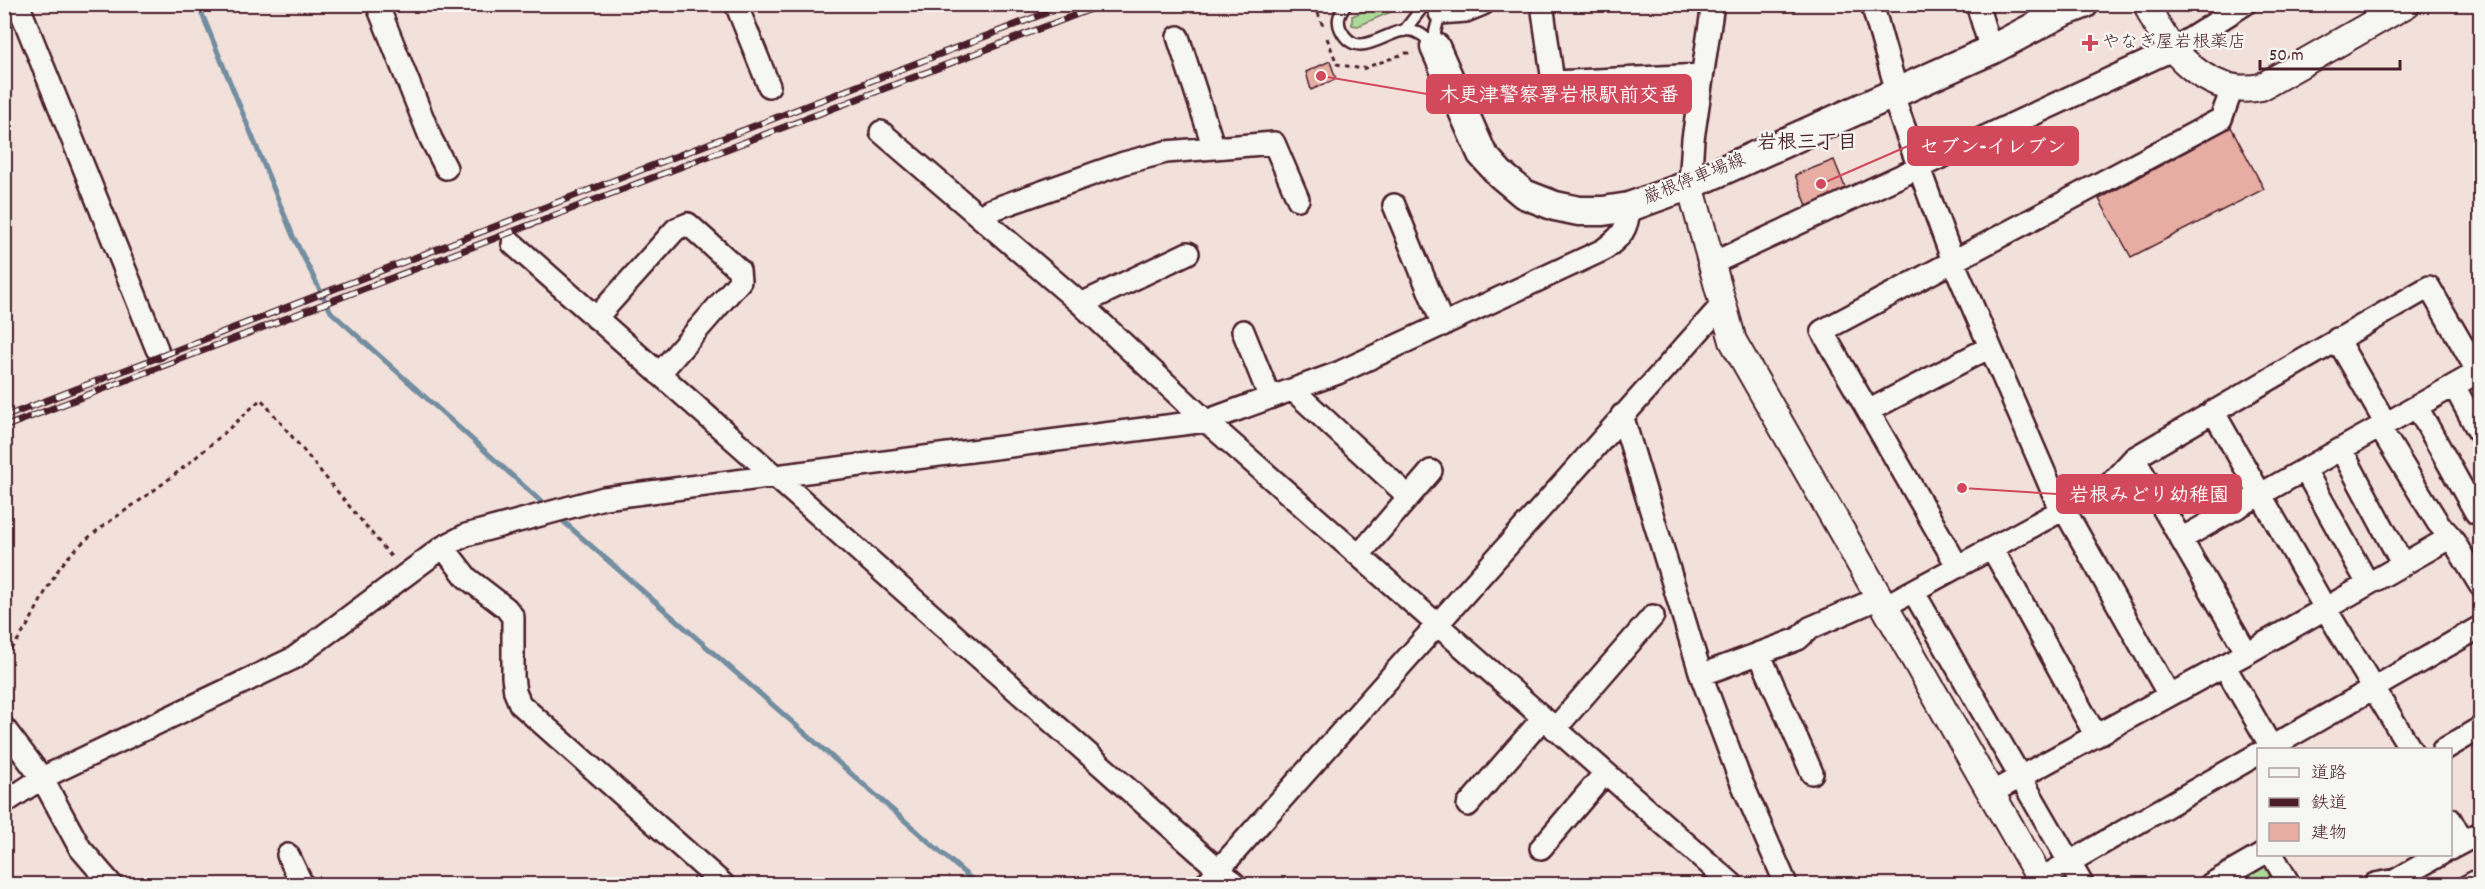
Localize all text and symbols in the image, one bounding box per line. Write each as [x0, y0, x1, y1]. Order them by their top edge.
place label: やなぎ屋岩根薬店 [2102, 31, 2246, 56]
scale bar [2260, 33, 2400, 71]
marker: やなぎ屋岩根薬店 [2083, 36, 2097, 50]
text: 50 m [2269, 44, 2304, 69]
callout: 木更津警察署岩根駅前交番 [1427, 75, 1691, 113]
text: 木更津警察署岩根駅前交番 [1439, 83, 1679, 111]
callout: セブン-イレブン [1908, 127, 2078, 165]
district label: 岩根三丁目 [1757, 130, 1857, 158]
text: セブン-イレブン [1920, 135, 2066, 163]
street label: 巌根停車場線 [1640, 148, 1750, 212]
callout: 岩根みどり幼稚園 [2057, 475, 2241, 513]
text: 岩根みどり幼稚園 [2069, 483, 2229, 511]
legend [2257, 748, 2452, 856]
text: 道路 [2311, 762, 2347, 787]
text: 鉄道 [2311, 792, 2347, 817]
text: 建物 [2311, 822, 2347, 847]

